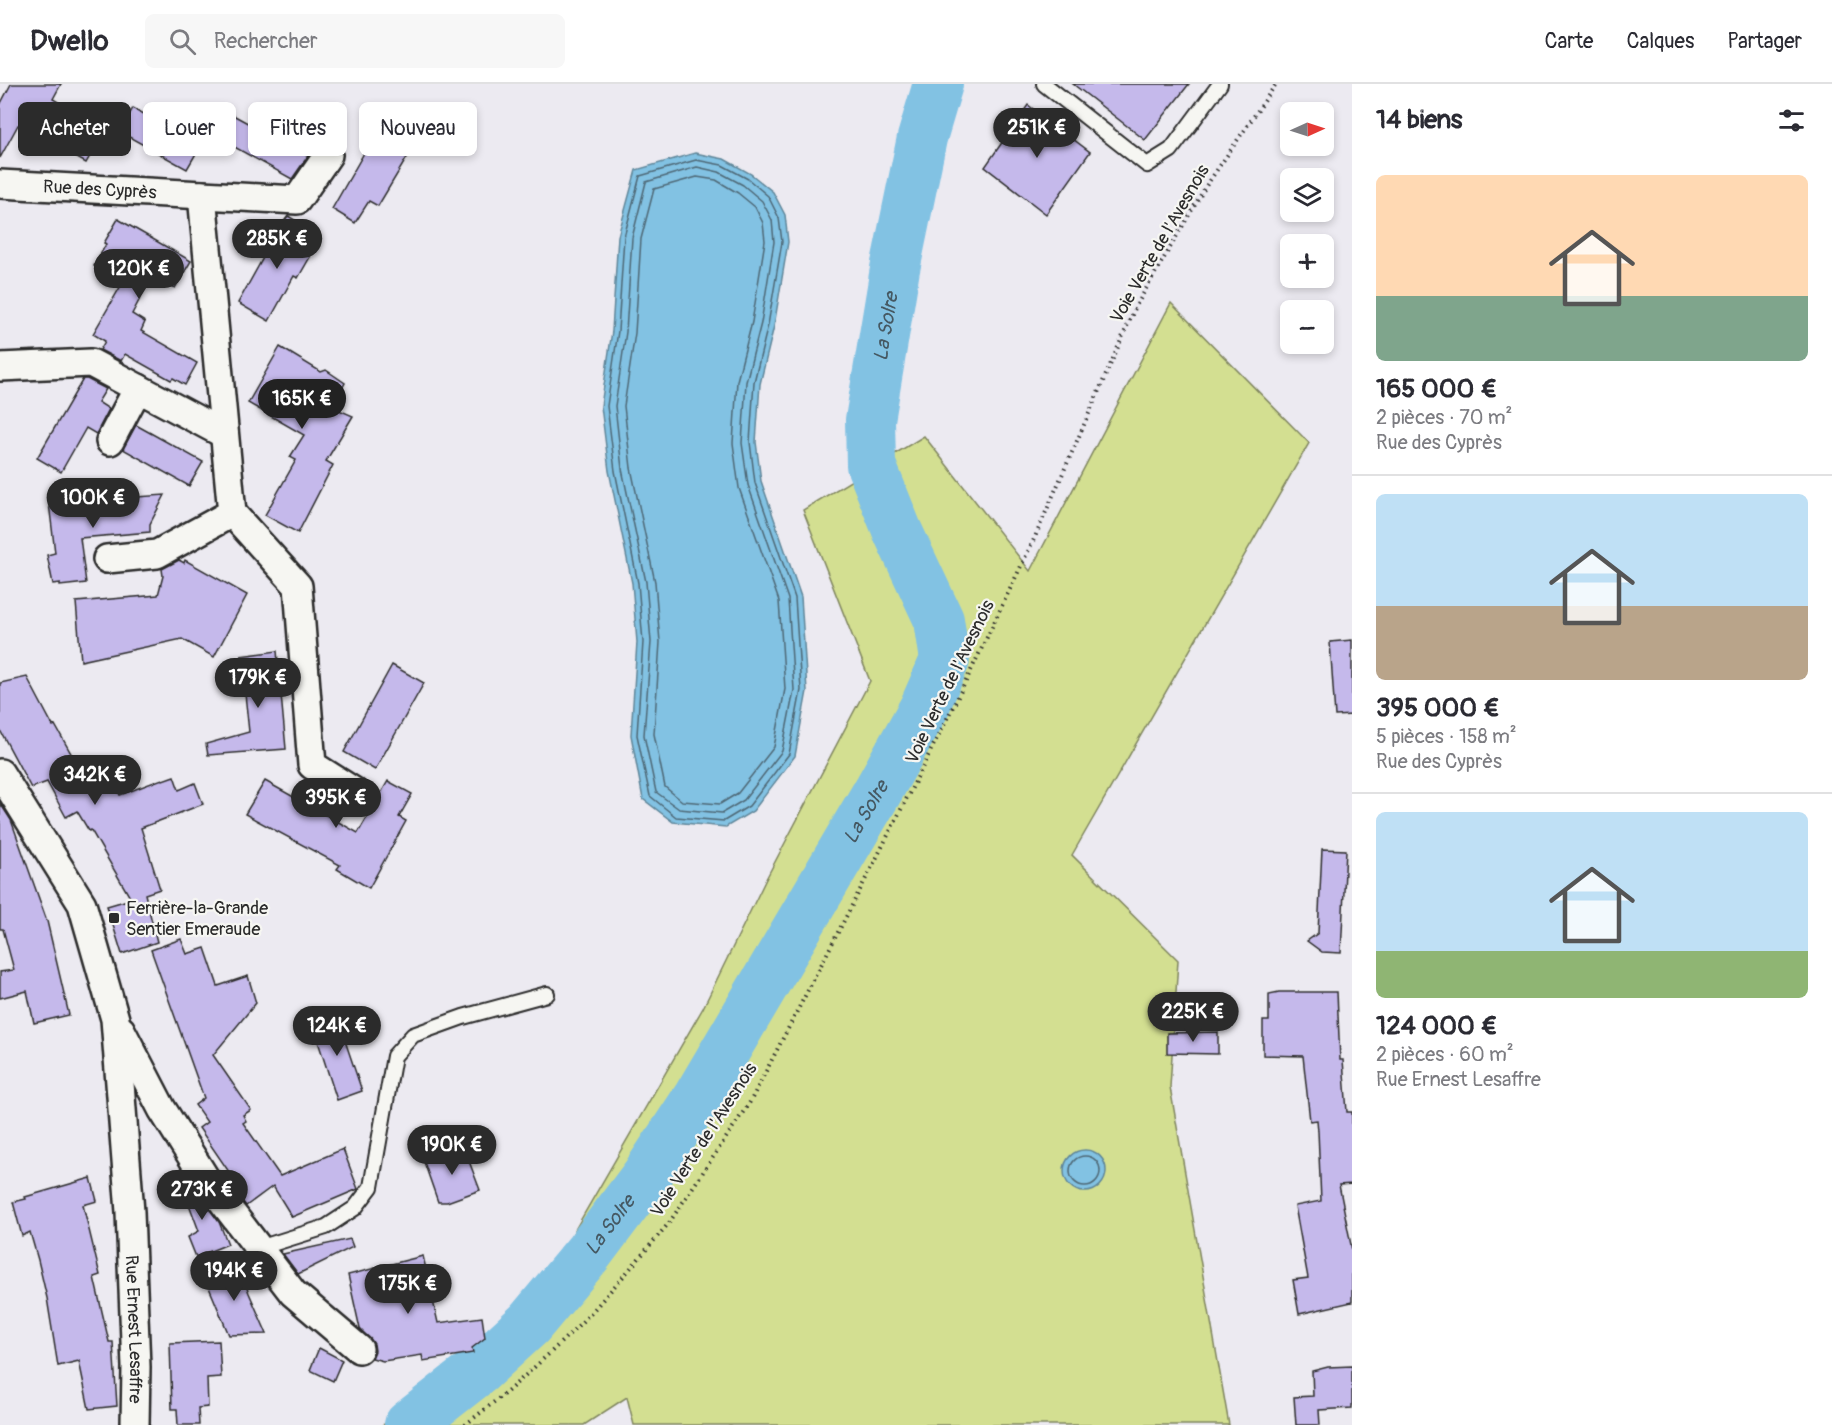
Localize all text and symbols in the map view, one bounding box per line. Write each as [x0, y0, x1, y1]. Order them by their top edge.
search box [145, 14, 565, 68]
text: Dwello [30, 24, 109, 59]
icon: search [166, 25, 199, 58]
text: Rechercher [214, 27, 318, 55]
text: Carte [1544, 28, 1593, 55]
text: Calques [1626, 28, 1694, 55]
text: Partager [1727, 28, 1802, 55]
chip: Acheter [18, 102, 131, 156]
chip: Louer [143, 102, 236, 156]
chip: Filtres [248, 102, 347, 156]
chip: Nouveau [359, 102, 477, 156]
north arrow [1280, 102, 1334, 156]
map controls [1280, 102, 1334, 354]
text: 14 biens [1376, 104, 1462, 136]
icon: filters [1775, 104, 1808, 137]
pin: 251K € [988, 108, 1086, 159]
text: 251K € [1007, 115, 1067, 140]
street label: Voie Verte de l'Avesnois [1105, 161, 1215, 327]
button: layers [1280, 168, 1334, 222]
street label: Rue des Cyprès [43, 175, 157, 204]
icon: home [1538, 214, 1646, 322]
pin: 285K € [228, 219, 326, 270]
text: 285K € [246, 226, 308, 251]
button: + [1280, 234, 1334, 288]
pin: 120K € [90, 249, 188, 300]
text: 120K € [108, 256, 170, 281]
water label: La Solre [868, 289, 904, 363]
button: − [1280, 300, 1334, 354]
text: 165 000 € [1376, 373, 1497, 405]
pin: 165K € [253, 379, 351, 430]
text: 165K € [272, 386, 332, 411]
text: 2 pièces · 70 m² [1376, 405, 1512, 430]
text: Rue des Cyprès [1376, 430, 1502, 455]
pin: 100K € [44, 478, 142, 529]
text: 100K € [61, 485, 125, 510]
icon: home [1538, 533, 1646, 641]
street label: Voie Verte de l'Avesnois [900, 596, 1000, 768]
pin: 179K € [209, 658, 307, 709]
text: 179K € [229, 665, 287, 690]
text: 395 000 € [1376, 692, 1500, 724]
text: 5 pièces · 158 m² [1376, 724, 1517, 749]
text: Rue des Cyprès [1376, 749, 1502, 774]
pin: 342K € [46, 755, 144, 806]
text: 342K € [63, 762, 127, 787]
water label: La Solre [837, 774, 895, 848]
pin: 395K € [287, 778, 385, 829]
text: 395K € [305, 785, 367, 810]
icon: home [1538, 851, 1646, 959]
place label: Ferrière-la-Grande Sentier Emeraude [126, 897, 268, 941]
marker: Ferrière-la-Grande Sentier Emeraude [107, 911, 121, 925]
pin: 225K € [1144, 992, 1242, 1043]
text: 225K € [1162, 999, 1224, 1024]
pin: 124K € [288, 1006, 386, 1057]
text: 124 000 € [1376, 1010, 1498, 1042]
text: 124K € [307, 1013, 367, 1038]
text: 2 pièces · 60 m² [1376, 1042, 1514, 1067]
street label: Voie Verte de l'Avesnois [646, 1059, 762, 1221]
text: Rue Ernest Lesaffre [1376, 1067, 1541, 1092]
pin: 190K € [403, 1125, 501, 1176]
text: 190K € [421, 1132, 483, 1157]
pin: 273K € [153, 1170, 251, 1221]
text: 273K € [171, 1177, 233, 1202]
water label: La Solre [579, 1188, 641, 1260]
pin: 194K € [185, 1251, 283, 1302]
street label: Rue Ernest Lesaffre [120, 1254, 148, 1404]
text: 194K € [204, 1258, 264, 1283]
pin: 175K € [359, 1264, 457, 1315]
text: 175K € [379, 1271, 437, 1296]

